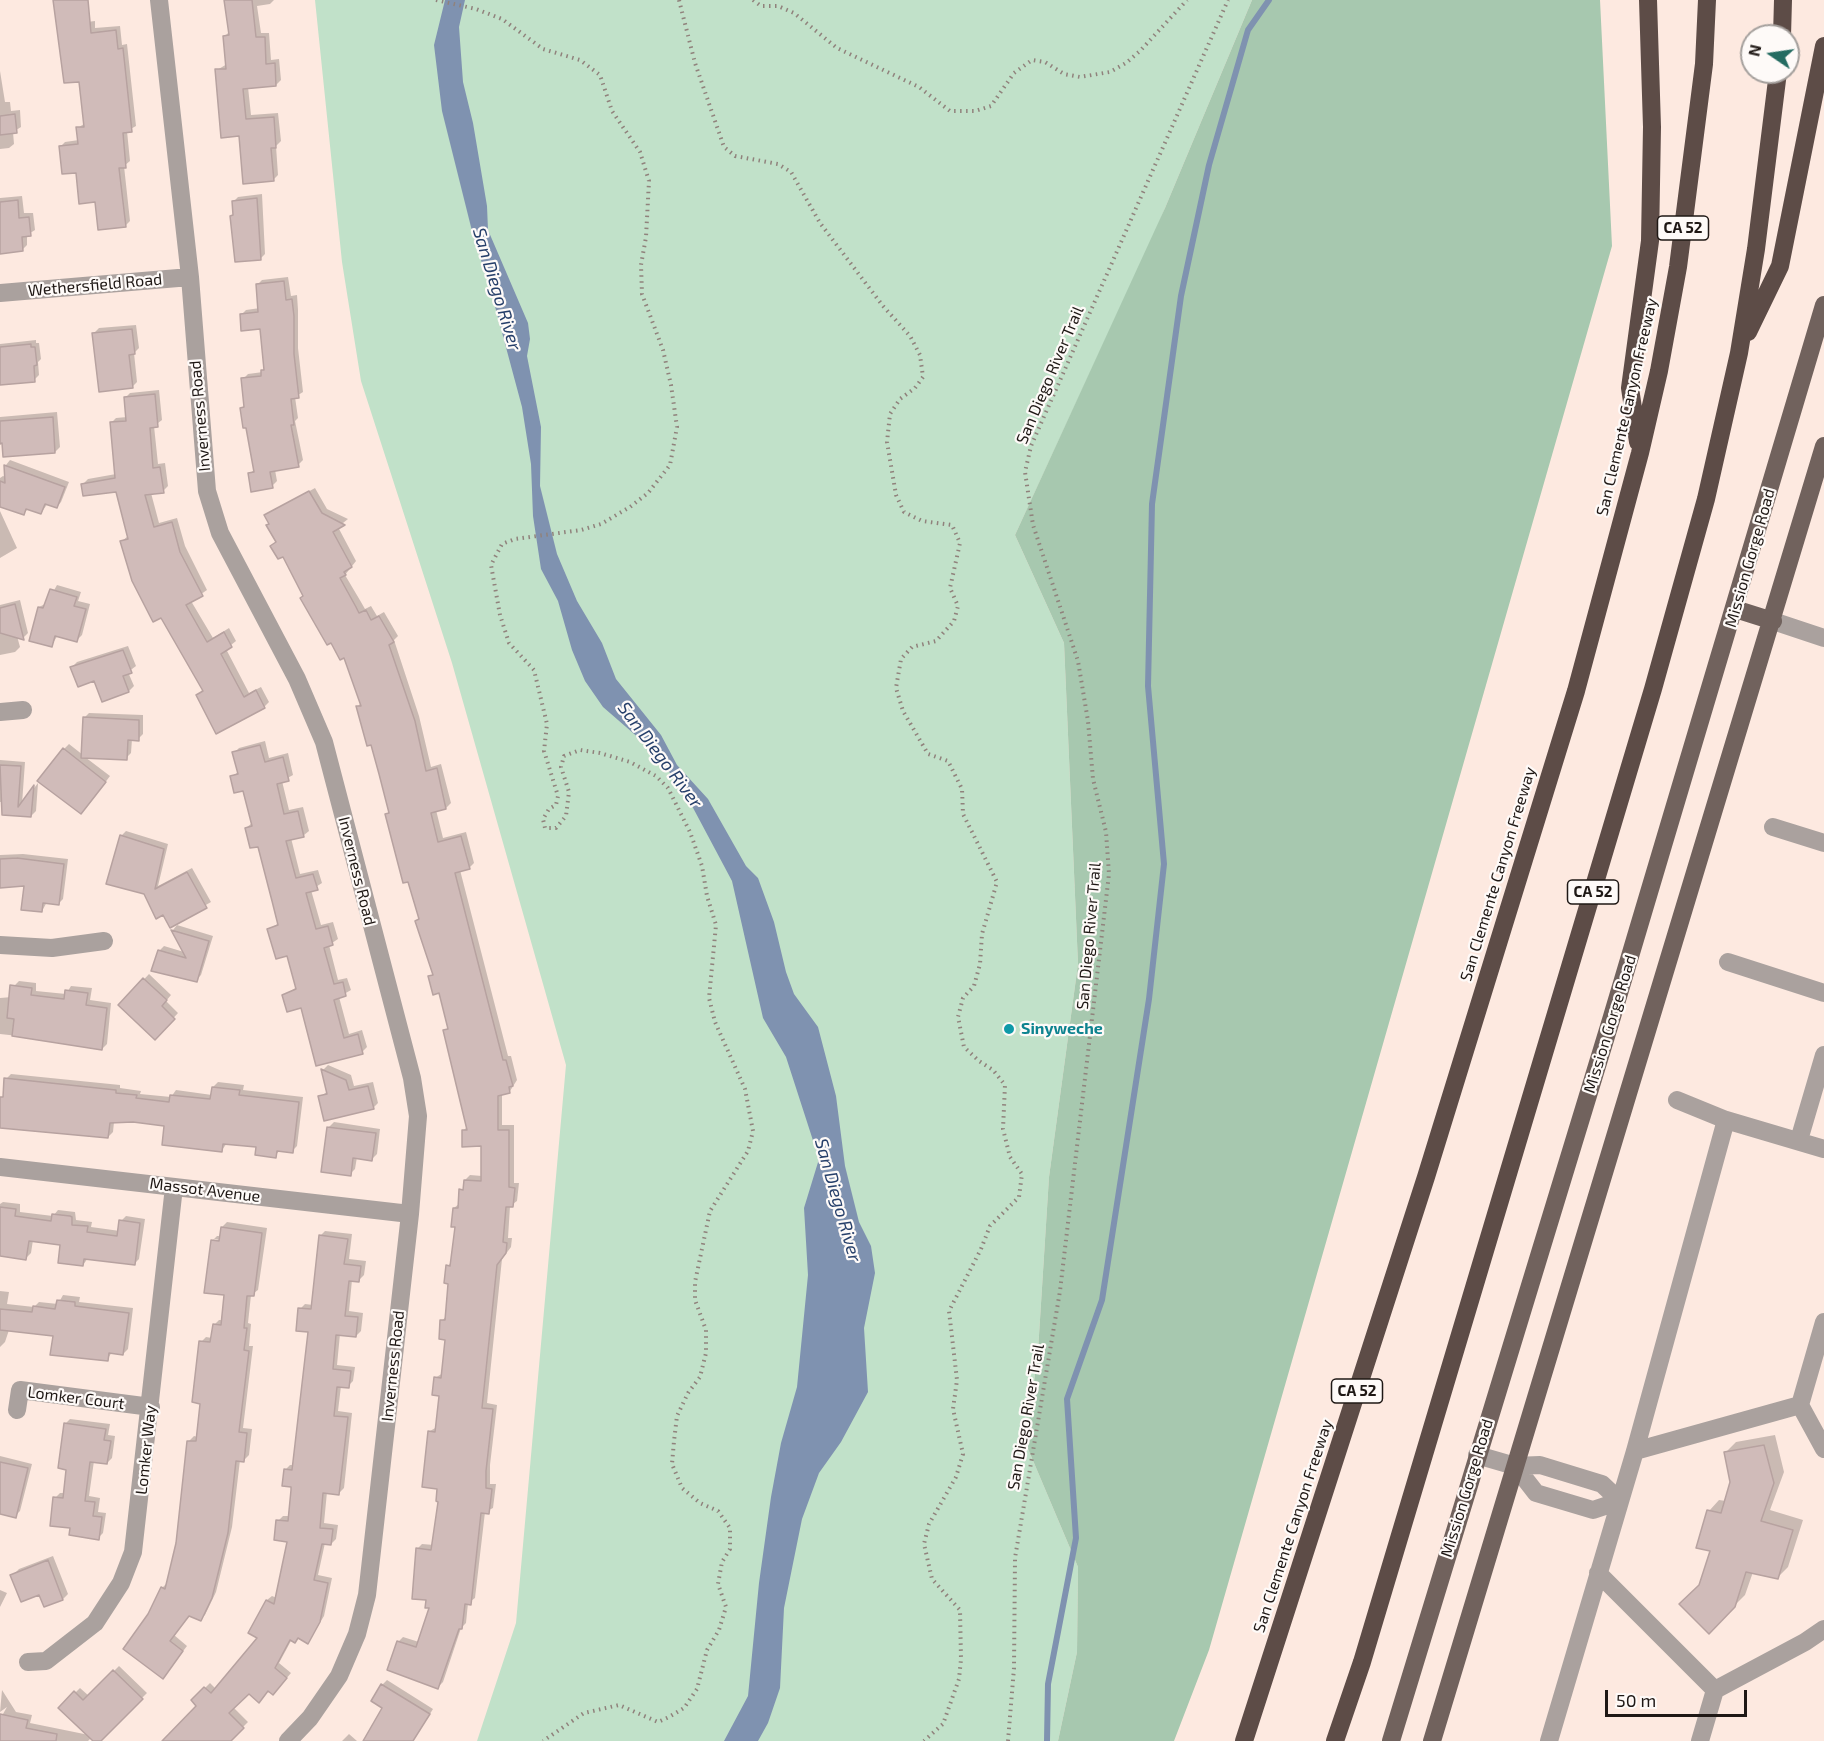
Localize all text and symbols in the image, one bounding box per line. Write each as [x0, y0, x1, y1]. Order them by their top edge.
north arrow [1740, 24, 1800, 84]
text: N [1743, 43, 1764, 58]
road number: CA 52 [1658, 216, 1708, 240]
water label: San Diego River [468, 225, 526, 353]
street label: Wethersfield Road [27, 270, 163, 300]
street label: San Clemente Canyon Freeway [1593, 296, 1661, 518]
street label: San Diego River Trail [1012, 303, 1088, 447]
street label: Inverness Road [186, 360, 214, 472]
street label: Mission Gorge Road [1721, 486, 1779, 630]
water label: San Diego River [613, 698, 707, 812]
street label: San Clemente Canyon Freeway [1456, 765, 1540, 983]
street label: Inverness Road [334, 815, 380, 927]
street label: San Diego River Trail [1073, 862, 1105, 1010]
road number: CA 52 [1568, 880, 1618, 904]
street label: Mission Gorge Road [1580, 953, 1640, 1095]
place label: Sinyweche [1021, 1019, 1103, 1039]
marker: Sinyweche [1002, 1022, 1016, 1036]
water label: San Diego River [810, 1136, 866, 1264]
street label: Massot Avenue [149, 1174, 261, 1206]
street label: Inverness Road [378, 1310, 408, 1422]
street label: San Diego River Trail [1004, 1343, 1048, 1491]
road number: CA 52 [1332, 1379, 1382, 1403]
street label: Lomker Court [26, 1383, 126, 1413]
street label: Lomker Way [132, 1404, 160, 1496]
street label: San Clemente Canyon Freeway [1249, 1417, 1337, 1635]
street label: Mission Gorge Road [1437, 1417, 1497, 1559]
scale bar [1608, 1678, 1750, 1716]
text: 50 m [1616, 1689, 1656, 1711]

